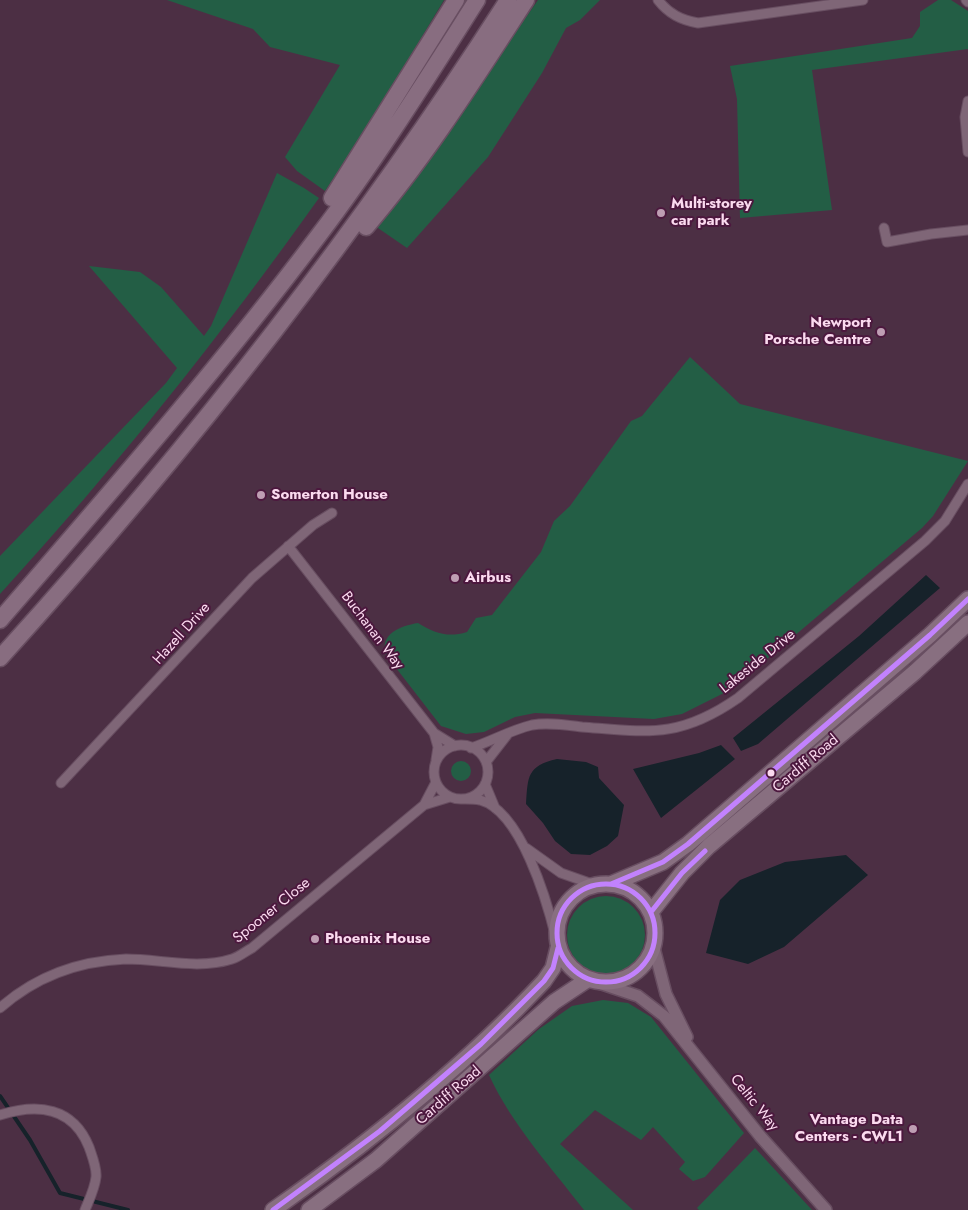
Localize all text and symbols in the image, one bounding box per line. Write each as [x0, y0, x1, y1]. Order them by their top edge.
place label: Multi-storey car park [671, 195, 752, 230]
marker: Multi-storey car park [655, 207, 667, 219]
place label: Newport Porsche Centre [764, 314, 871, 349]
marker: Newport Porsche Centre [875, 326, 887, 338]
place label: Somerton House [271, 486, 388, 504]
marker: Somerton House [255, 489, 267, 501]
place label: Airbus [465, 569, 511, 587]
marker: Airbus [449, 572, 461, 584]
street label: Buchanan Way [337, 588, 407, 674]
street label: Hazell Drive [150, 599, 214, 669]
street label: Lakeside Drive [717, 626, 799, 698]
street label: Cardiff Road [769, 731, 843, 797]
unlabelled marker [766, 768, 776, 778]
street label: Spooner Close [230, 874, 314, 948]
place label: Phoenix House [325, 930, 430, 948]
marker: Phoenix House [309, 933, 321, 945]
street label: Cardiff Road [413, 1063, 485, 1129]
street label: Celtic Way [726, 1071, 782, 1135]
place label: Vantage Data Centers - CWL1 [795, 1111, 903, 1146]
marker: Vantage Data Centers - CWL1 [907, 1123, 919, 1135]

